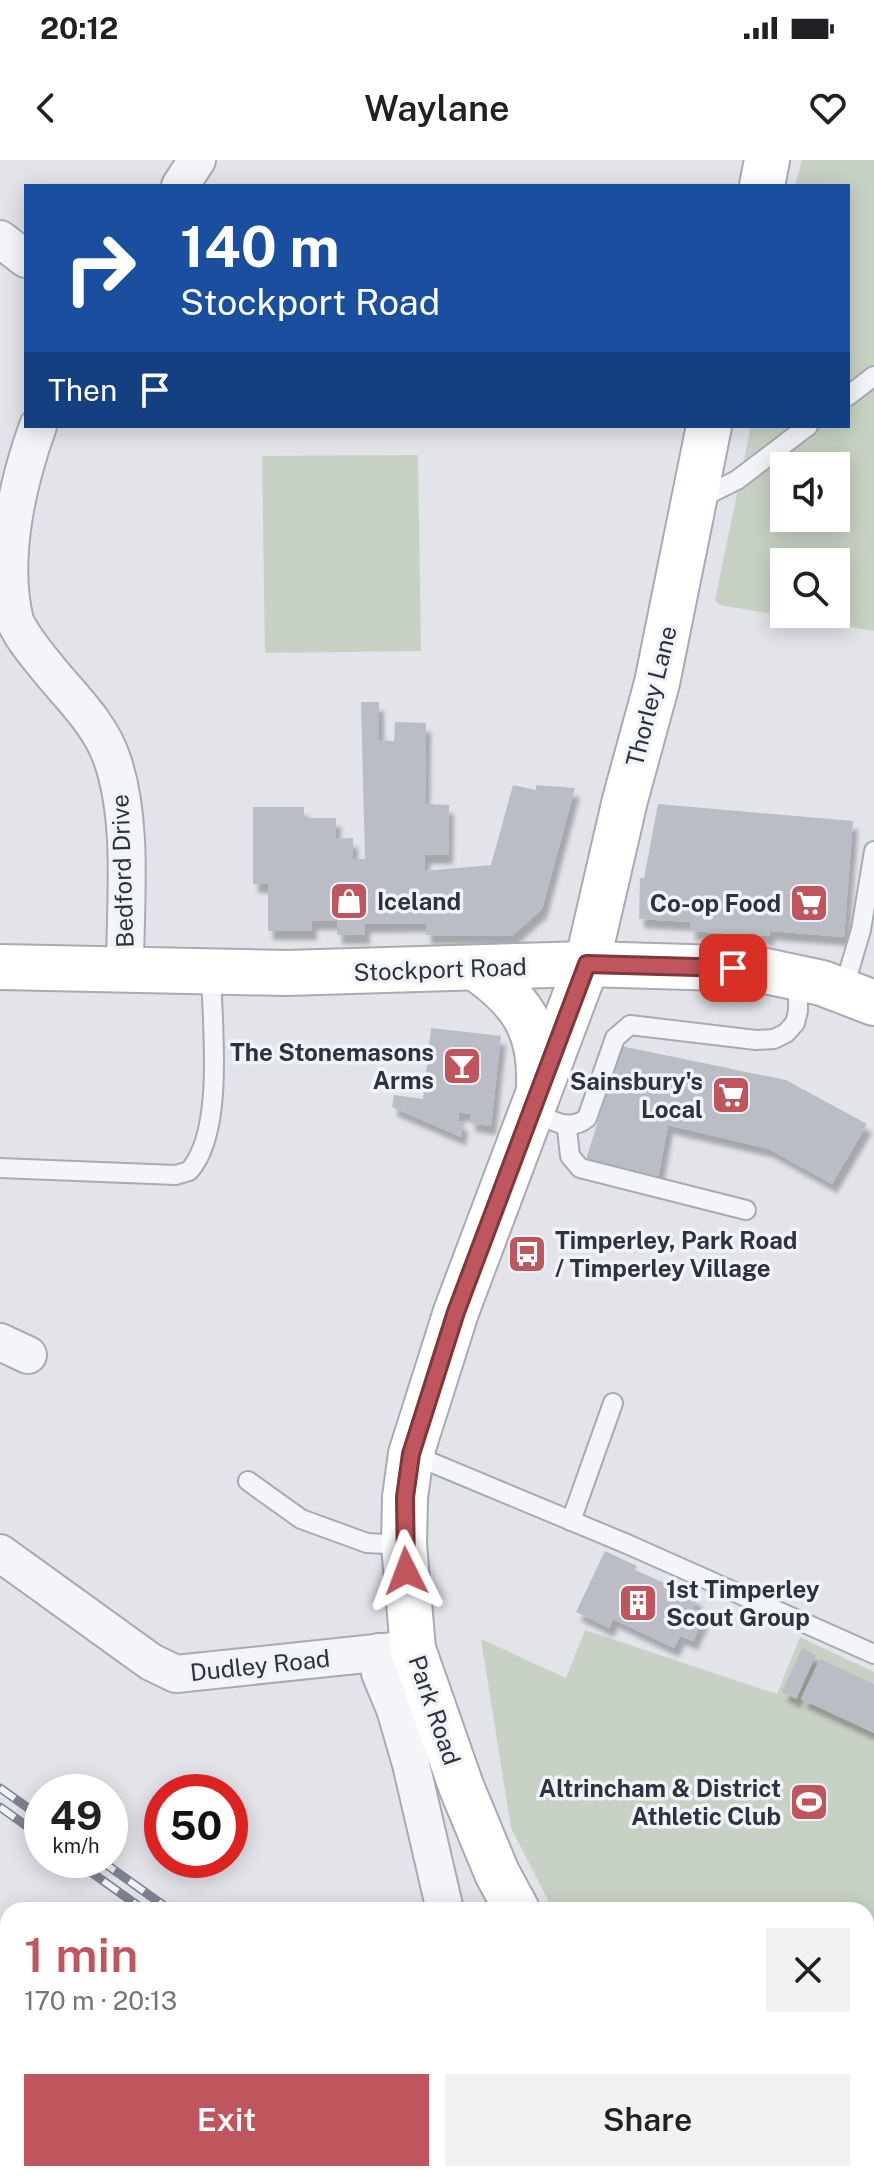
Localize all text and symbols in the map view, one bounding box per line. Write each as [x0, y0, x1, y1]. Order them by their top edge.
text: 20:12 [40, 10, 118, 46]
icon: back [24, 86, 68, 130]
icon: heart [806, 86, 850, 130]
text: Waylane [364, 87, 510, 129]
text: 140 m [180, 214, 340, 280]
icon: right [48, 216, 152, 320]
text: Stockport Road [180, 281, 440, 323]
icon: arrive [133, 368, 177, 412]
text: Then [48, 372, 117, 408]
map controls [770, 452, 850, 628]
button: sound [770, 452, 850, 532]
button: search [770, 548, 850, 628]
street label: Thorley Lane [620, 623, 682, 769]
street label: Bedford Drive [105, 794, 139, 948]
shop icon: Iceland [328, 880, 370, 922]
supermarket icon: Co-op Food [788, 882, 830, 924]
place label: Iceland [377, 887, 461, 915]
place label: Co-op Food [650, 889, 781, 917]
pin [699, 934, 767, 1002]
icon: arrive [711, 946, 755, 990]
street label: Stockport Road [353, 952, 527, 986]
place label: The Stonemasons Arms [230, 1038, 434, 1094]
bar icon: The Stonemasons Arms [441, 1045, 483, 1087]
place label: Sainsbury's Local [570, 1067, 703, 1123]
supermarket icon: Sainsbury's Local [710, 1074, 752, 1116]
place label: Timperley, Park Road / Timperley Village [555, 1226, 797, 1282]
bus stop icon: Timperley, Park Road / Timperley Village [506, 1233, 548, 1275]
position arrow [364, 1529, 448, 1613]
place label: 1st Timperley Scout Group [666, 1575, 820, 1631]
building icon: 1st Timperley Scout Group [617, 1582, 659, 1624]
street label: Dudley Road [189, 1644, 331, 1686]
street label: Park Road [403, 1652, 467, 1768]
speed limit sign: 50 [144, 1774, 248, 1878]
place label: Altrincham & District Athletic Club [539, 1774, 781, 1830]
sports icon: Altrincham & District Athletic Club [788, 1781, 830, 1823]
text: 49 [50, 1792, 102, 1839]
text: km/h [52, 1834, 100, 1858]
text: 1 min [24, 1926, 138, 1983]
button: close [766, 1928, 850, 2012]
text: 170 m · 20:13 [24, 1985, 177, 2016]
button: Exit [24, 2074, 429, 2166]
button: Share [445, 2074, 850, 2166]

